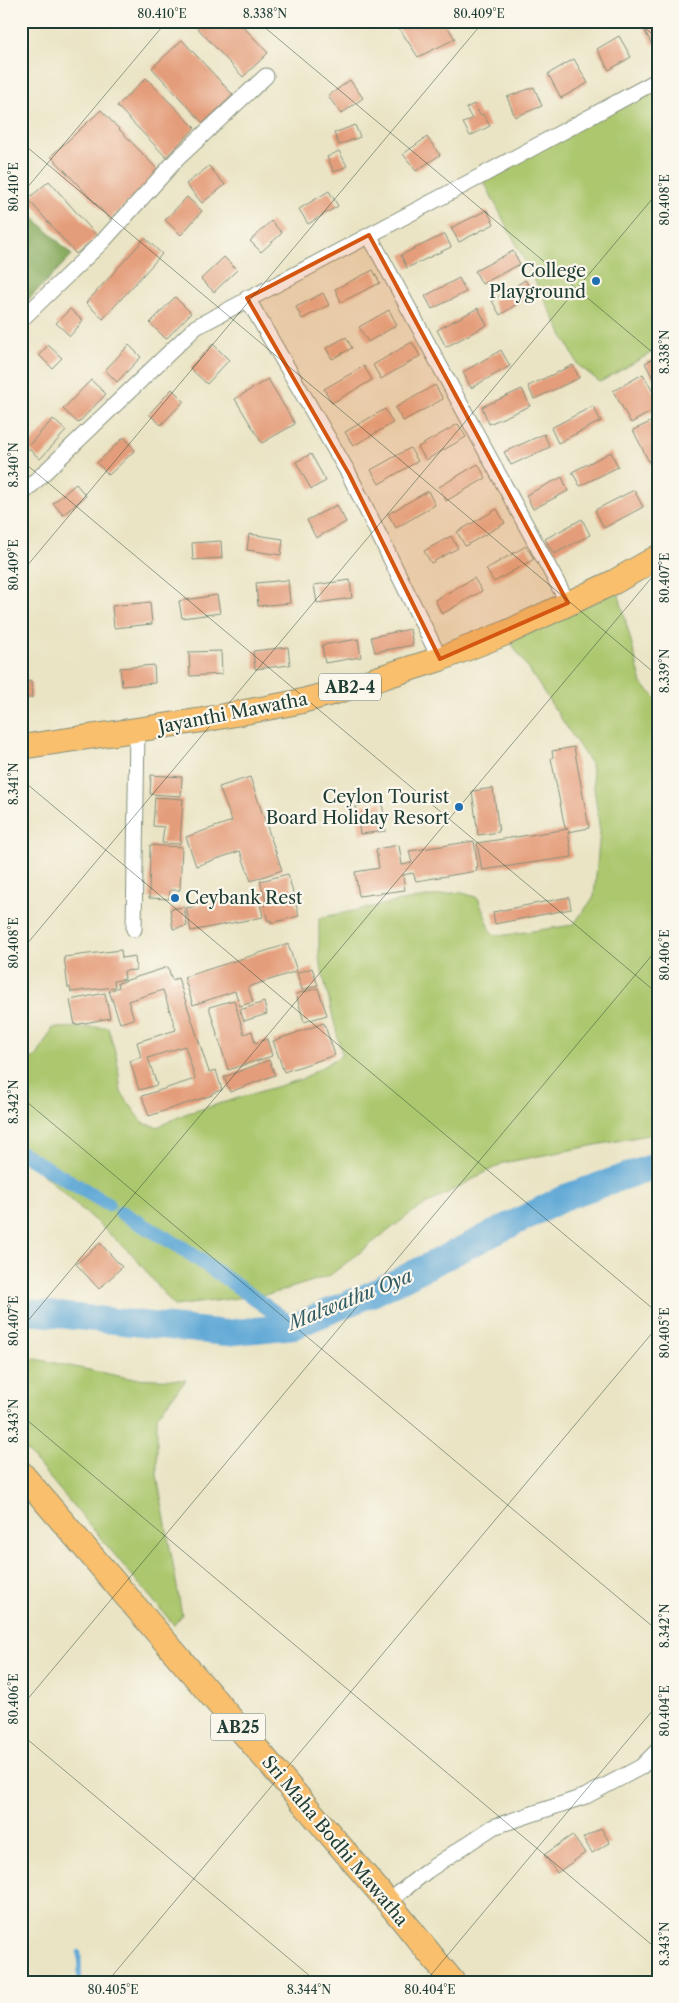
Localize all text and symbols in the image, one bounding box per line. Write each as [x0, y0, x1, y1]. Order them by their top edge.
text: 80.410°E [137, 6, 187, 21]
text: 8.338°N [243, 6, 287, 21]
text: 80.409°E [453, 6, 505, 21]
text: 80.410°E [6, 162, 21, 212]
text: 80.408°E [657, 174, 672, 226]
place label: College Playground [489, 260, 586, 303]
marker: College Playground [590, 275, 602, 287]
text: 8.338°N [657, 330, 672, 374]
text: 8.340°N [6, 442, 21, 488]
text: 80.409°E [6, 539, 21, 591]
text: 80.407°E [657, 553, 672, 603]
text: 8.339°N [657, 649, 672, 693]
road number: AB2-4 [319, 674, 381, 700]
street label: Jayanthi Mawatha [154, 688, 310, 739]
text: 8.341°N [6, 763, 21, 805]
place label: Ceylon Tourist Board Holiday Resort [266, 786, 450, 829]
marker: Ceylon Tourist Board Holiday Resort [453, 801, 465, 813]
place label: Ceybank Rest [185, 887, 303, 909]
marker: Ceybank Rest [169, 892, 181, 904]
text: 80.408°E [6, 917, 21, 969]
text: 80.406°E [657, 929, 672, 981]
text: 8.342°N [6, 1080, 21, 1124]
water label: Malwathu Oya [283, 1264, 416, 1336]
text: 80.407°E [6, 1296, 21, 1346]
text: 80.405°E [657, 1308, 672, 1358]
text: 8.343°N [6, 1399, 21, 1443]
text: 8.342°N [657, 1604, 672, 1648]
text: 80.406°E [6, 1673, 21, 1725]
text: 80.404°E [657, 1685, 672, 1737]
road number: AB25 [210, 1714, 266, 1740]
street label: Sri Maha Bodhi Mawatha [257, 1751, 413, 1931]
text: 8.343°N [657, 1922, 672, 1966]
text: 80.405°E [88, 1982, 138, 1997]
text: 8.344°N [287, 1982, 331, 1997]
text: 80.404°E [404, 1982, 456, 1997]

